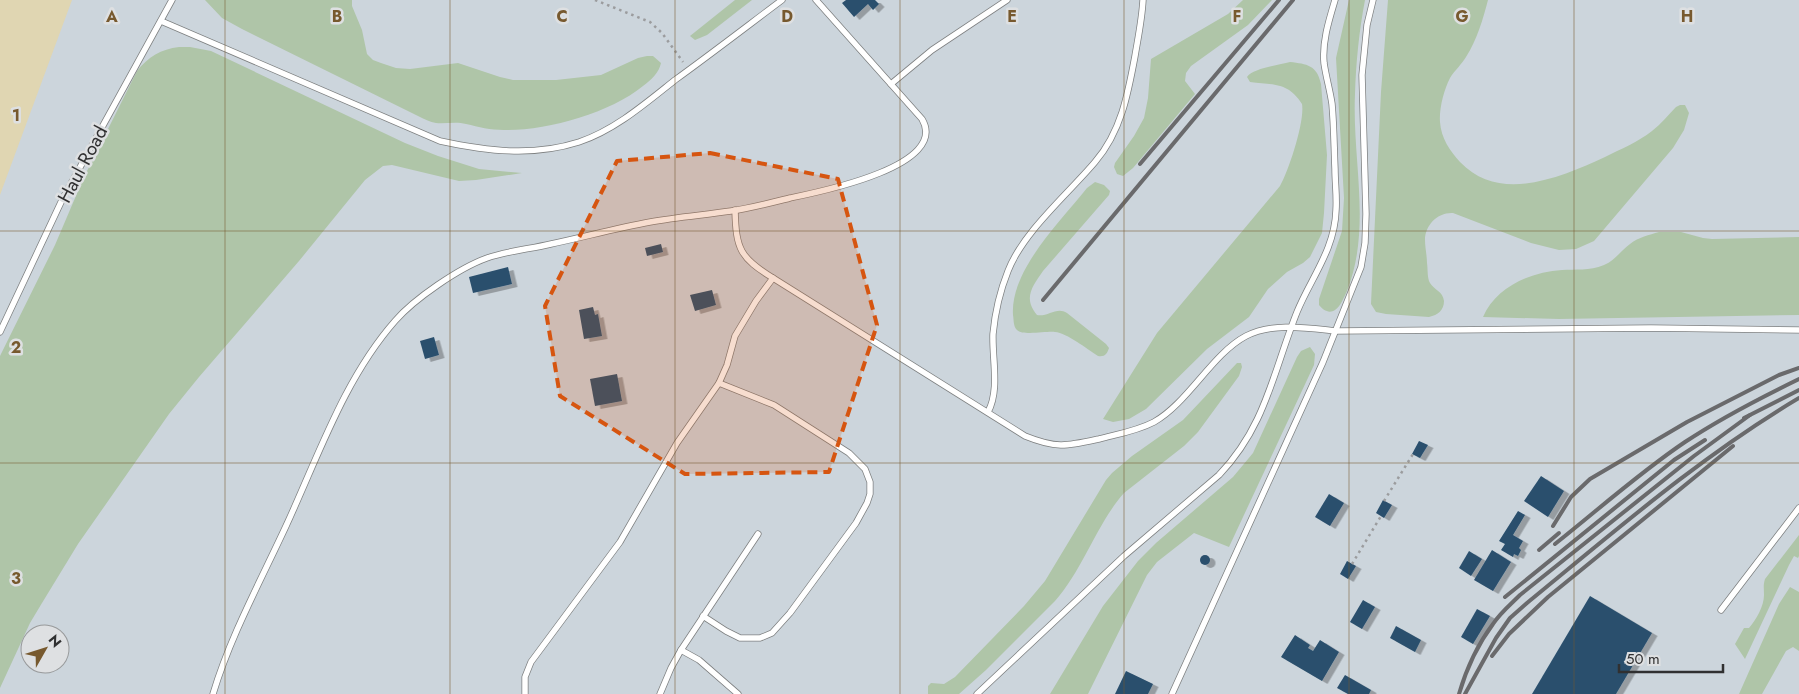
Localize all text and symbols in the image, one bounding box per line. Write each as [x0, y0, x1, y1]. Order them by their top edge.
text: A [105, 5, 118, 28]
text: B [332, 5, 342, 28]
text: C [556, 5, 568, 28]
text: D [781, 5, 793, 28]
text: E [1007, 5, 1017, 28]
text: F [1233, 5, 1241, 28]
text: G [1455, 5, 1469, 28]
text: H [1681, 5, 1693, 28]
text: 1 [12, 104, 20, 127]
street label: Haul Road [51, 121, 114, 208]
text: 2 [11, 336, 21, 359]
text: 3 [11, 567, 21, 590]
north arrow [20, 624, 70, 674]
text: N [44, 630, 66, 651]
scale bar [1619, 642, 1723, 674]
text: 50 m [1626, 648, 1660, 670]

